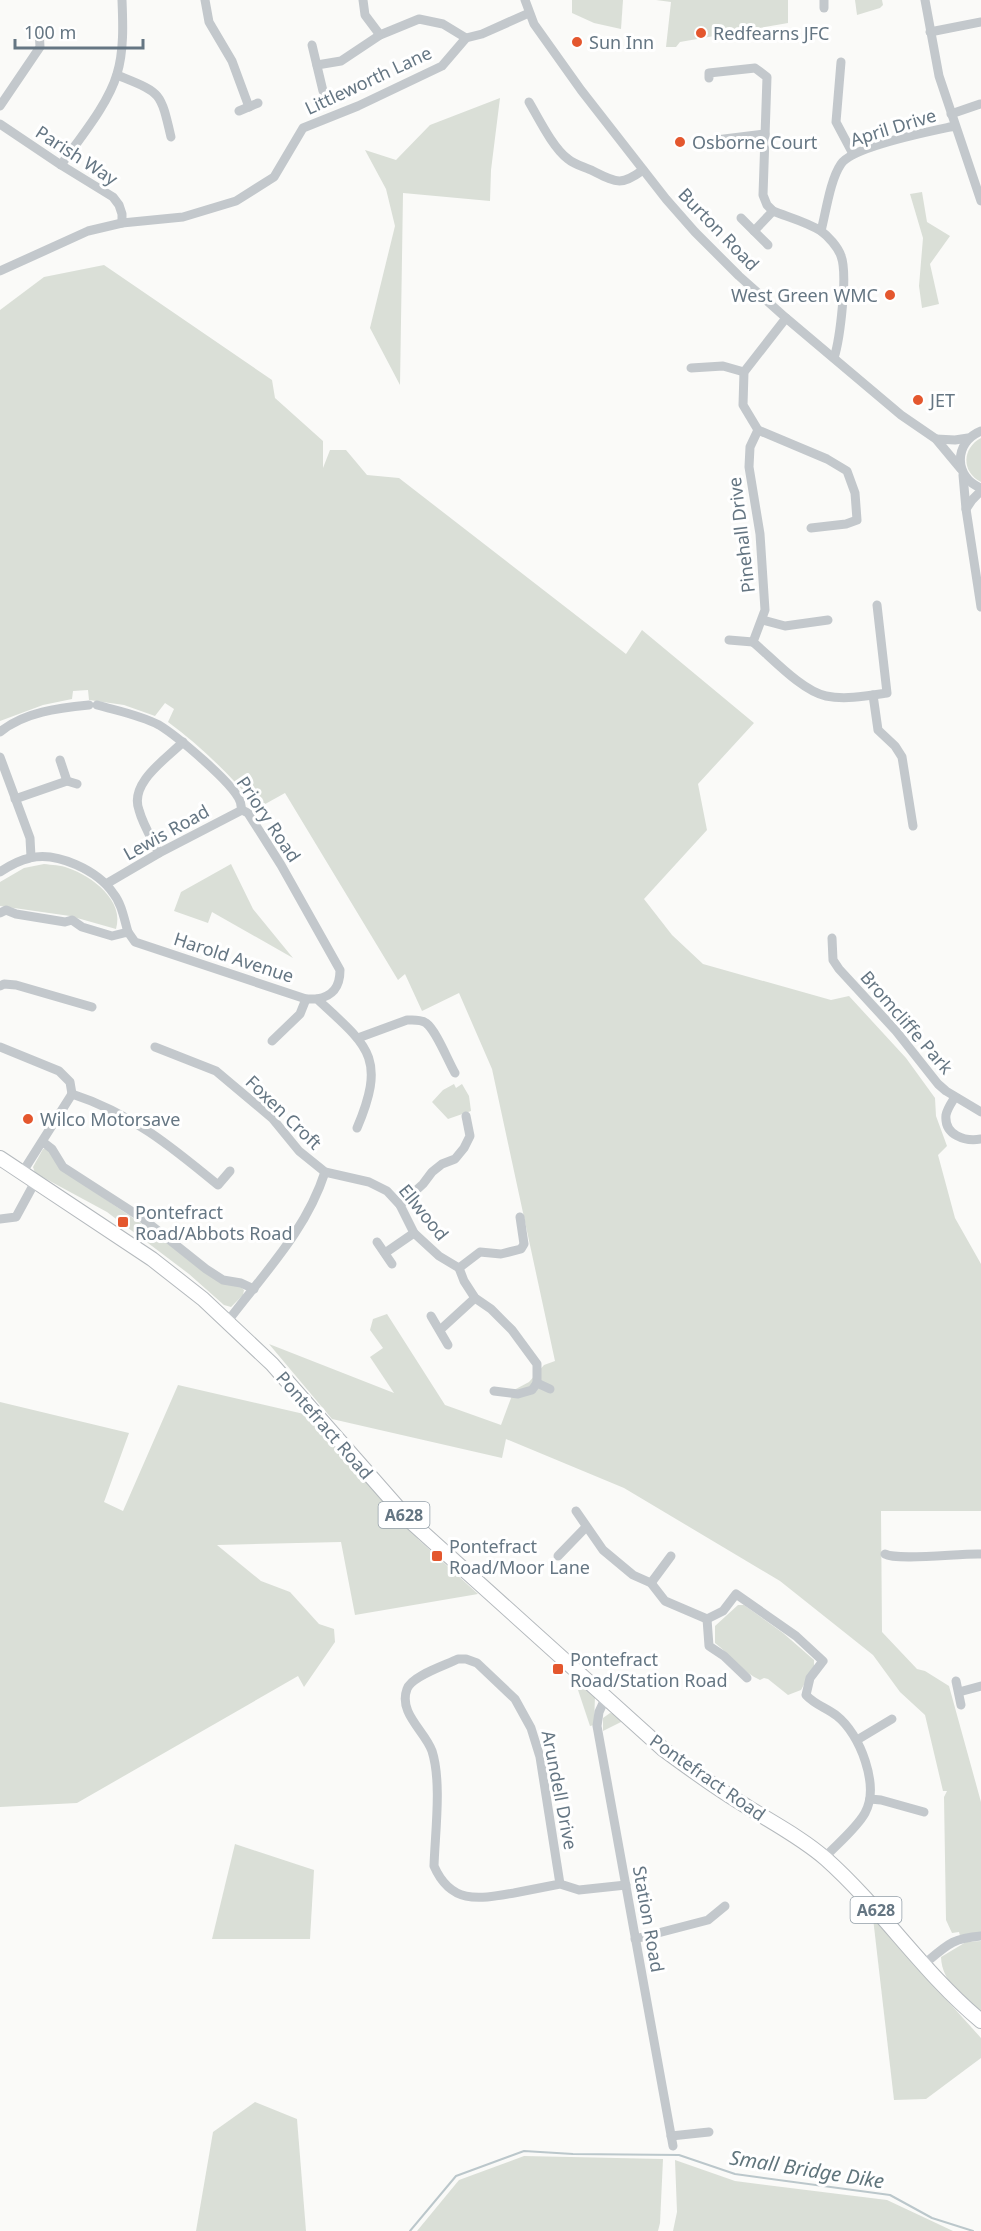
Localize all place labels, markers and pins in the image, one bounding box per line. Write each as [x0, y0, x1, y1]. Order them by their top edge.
place label: Redfearns JFC [713, 21, 829, 45]
marker: Redfearns JFC [694, 26, 708, 40]
place label: Sun Inn [589, 30, 654, 54]
marker: Sun Inn [570, 35, 584, 49]
place label: Osborne Court [692, 130, 818, 154]
marker: Osborne Court [673, 135, 687, 149]
place label: West Green WMC [731, 283, 878, 307]
marker: West Green WMC [883, 288, 897, 302]
place label: JET [928, 388, 955, 412]
marker: JET [911, 393, 925, 407]
place label: Wilco Motorsave [40, 1107, 180, 1131]
marker: Wilco Motorsave [21, 1112, 35, 1126]
place label: Pontefract Road/Abbots Road [135, 1200, 293, 1245]
marker: Pontefract Road/Abbots Road [116, 1215, 130, 1229]
place label: Pontefract Road/Moor Lane [449, 1534, 590, 1579]
marker: Pontefract Road/Moor Lane [430, 1549, 444, 1563]
place label: Pontefract Road/Station Road [570, 1647, 728, 1692]
marker: Pontefract Road/Station Road [551, 1662, 565, 1676]

